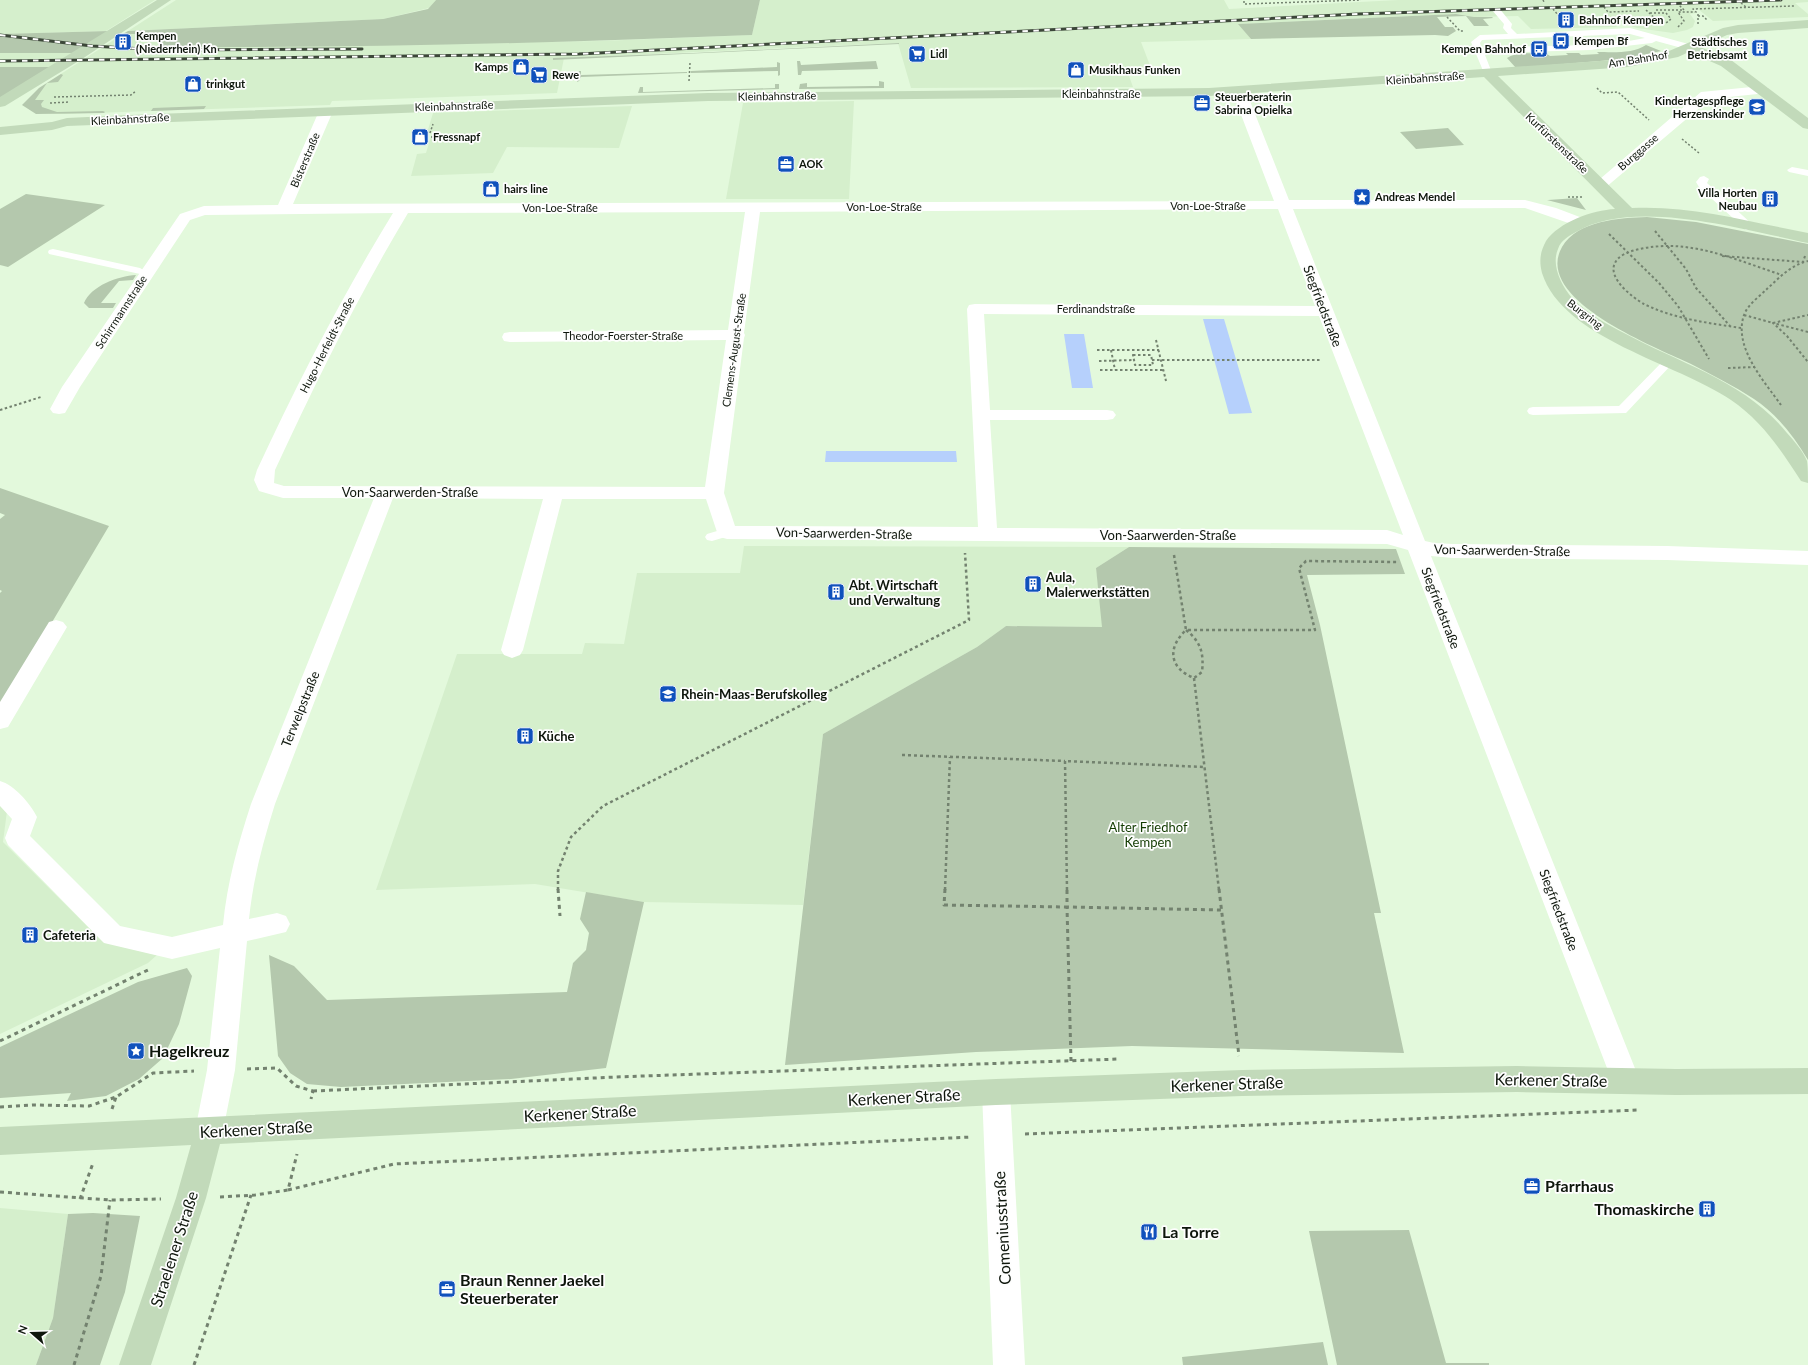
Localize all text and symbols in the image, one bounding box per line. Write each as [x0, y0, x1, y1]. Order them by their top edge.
building icon: Bahnhof Kempen [1556, 10, 1576, 30]
place label: Bahnhof Kempen [1579, 13, 1664, 26]
place label: Kempen (Niederrhein) Kn [136, 29, 217, 55]
bus stop icon: Kempen Bf [1551, 31, 1571, 51]
building icon: Kempen (Niederrhein) Kn [113, 32, 133, 52]
place label: Kempen Bf [1574, 34, 1628, 47]
place label: Städtisches Betriebsamt [1687, 35, 1748, 61]
building icon: Städtisches Betriebsamt [1750, 38, 1770, 58]
bus stop icon: Kempen Bahnhof [1529, 39, 1549, 59]
place label: Kempen Bahnhof [1441, 42, 1526, 55]
supermarket icon: Lidl [907, 44, 927, 64]
place label: Lidl [930, 47, 948, 60]
street label: Am Bahnhof [1607, 47, 1669, 70]
shop icon: Kamps [511, 57, 531, 77]
place label: Kamps [475, 60, 508, 73]
shop icon: Musikhaus Funken [1066, 60, 1086, 80]
place label: Musikhaus Funken [1089, 63, 1180, 76]
supermarket icon: Rewe [529, 65, 549, 85]
place label: Rewe [552, 68, 579, 81]
street label: Kleinbahnstraße [1385, 68, 1465, 87]
shop icon: trinkgut [183, 74, 203, 94]
place label: trinkgut [206, 77, 246, 90]
street label: Kleinbahnstraße [1062, 87, 1141, 100]
street label: Kleinbahnstraße [738, 88, 817, 103]
place label: Steuerberaterin Sabrina Opielka [1215, 90, 1292, 116]
office icon: Steuerberaterin Sabrina Opielka [1192, 93, 1212, 113]
place label: Kindertagespflege Herzenskinder [1655, 94, 1745, 120]
school or university icon: Kindertagespflege Herzenskinder [1747, 97, 1767, 117]
street label: Kleinbahnstraße [414, 98, 494, 113]
street label: Kurfürstenstraße [1523, 109, 1591, 176]
street label: Kleinbahnstraße [90, 110, 170, 127]
shop icon: Fressnapf [410, 127, 430, 147]
street label: Bisterstraße [287, 130, 322, 189]
place label: Fressnapf [433, 130, 480, 143]
street label: Burggasse [1615, 130, 1661, 173]
office icon: AOK [776, 154, 796, 174]
place label: AOK [798, 157, 823, 170]
shop icon: hairs line [481, 179, 501, 199]
place label: hairs line [504, 182, 548, 195]
place label: Villa Horten Neubau [1697, 186, 1757, 212]
place icon: Andreas Mendel [1352, 187, 1372, 207]
building icon: Villa Horten Neubau [1760, 189, 1780, 209]
place label: Andreas Mendel [1374, 190, 1455, 203]
street label: Von-Loe-Straße [1170, 199, 1246, 212]
street label: Von-Loe-Straße [846, 200, 922, 213]
street label: Von-Loe-Straße [522, 201, 598, 214]
street label: Siegfriedstraße [1300, 263, 1346, 349]
street label: Schirrmannstraße [92, 272, 149, 351]
street label: Clemens-August-Straße [719, 292, 748, 408]
street label: Hugo-Herfeldt-Straße [297, 294, 356, 395]
street label: Burgring [1565, 296, 1606, 331]
street label: Ferdinandstraße [1057, 302, 1135, 315]
street label: Theodor-Foerster-Straße [563, 329, 683, 342]
street label: Von-Saarwerden-Straße [342, 484, 478, 500]
street label: Von-Saarwerden-Straße [776, 524, 913, 542]
street label: Von-Saarwerden-Straße [1100, 527, 1236, 543]
street label: Von-Saarwerden-Straße [1434, 541, 1571, 559]
street label: Siegfriedstraße [1418, 565, 1464, 651]
place label: Aula, Malerwerkstätten [1045, 569, 1149, 600]
building icon: Aula, Malerwerkstätten [1023, 574, 1043, 594]
place label: Abt. Wirtschaft und Verwaltung [848, 577, 940, 608]
building icon: Abt. Wirtschaft und Verwaltung [826, 582, 846, 602]
street label: Terwelpstraße [277, 668, 323, 749]
school or university icon: Rhein-Maas-Berufskolleg [658, 684, 678, 704]
place label: Rhein-Maas-Berufskolleg [681, 686, 827, 702]
building icon: Küche [515, 726, 535, 746]
place label: Küche [538, 728, 575, 744]
park label: Alter Friedhof Kempen [1109, 819, 1188, 850]
street label: Siegfriedstraße [1536, 867, 1582, 953]
building icon: Cafeteria [20, 925, 40, 945]
place label: Cafeteria [43, 927, 96, 943]
place icon: Hagelkreuz [126, 1041, 146, 1061]
place label: Hagelkreuz [149, 1041, 229, 1060]
street label: Kerkener Straße [1494, 1069, 1608, 1090]
street label: Kerkener Straße [1170, 1072, 1284, 1095]
street label: Kerkener Straße [847, 1084, 961, 1109]
street label: Kerkener Straße [523, 1100, 637, 1125]
street label: Kerkener Straße [199, 1116, 313, 1141]
street label: Comeniusstraße [989, 1171, 1014, 1285]
office icon: Pfarrhaus [1522, 1176, 1542, 1196]
place label: Pfarrhaus [1545, 1176, 1614, 1195]
street label: Straelener Straße [146, 1188, 201, 1309]
place label: Thomaskirche [1594, 1199, 1694, 1218]
building icon: Thomaskirche [1697, 1199, 1717, 1219]
restaurant icon: La Torre [1139, 1222, 1159, 1242]
place label: La Torre [1162, 1222, 1219, 1241]
place label: Braun Renner Jaekel Steuerberater [460, 1270, 604, 1307]
office icon: Braun Renner Jaekel Steuerberater [437, 1279, 457, 1299]
north arrow [12, 1313, 52, 1353]
text: N [15, 1323, 30, 1336]

